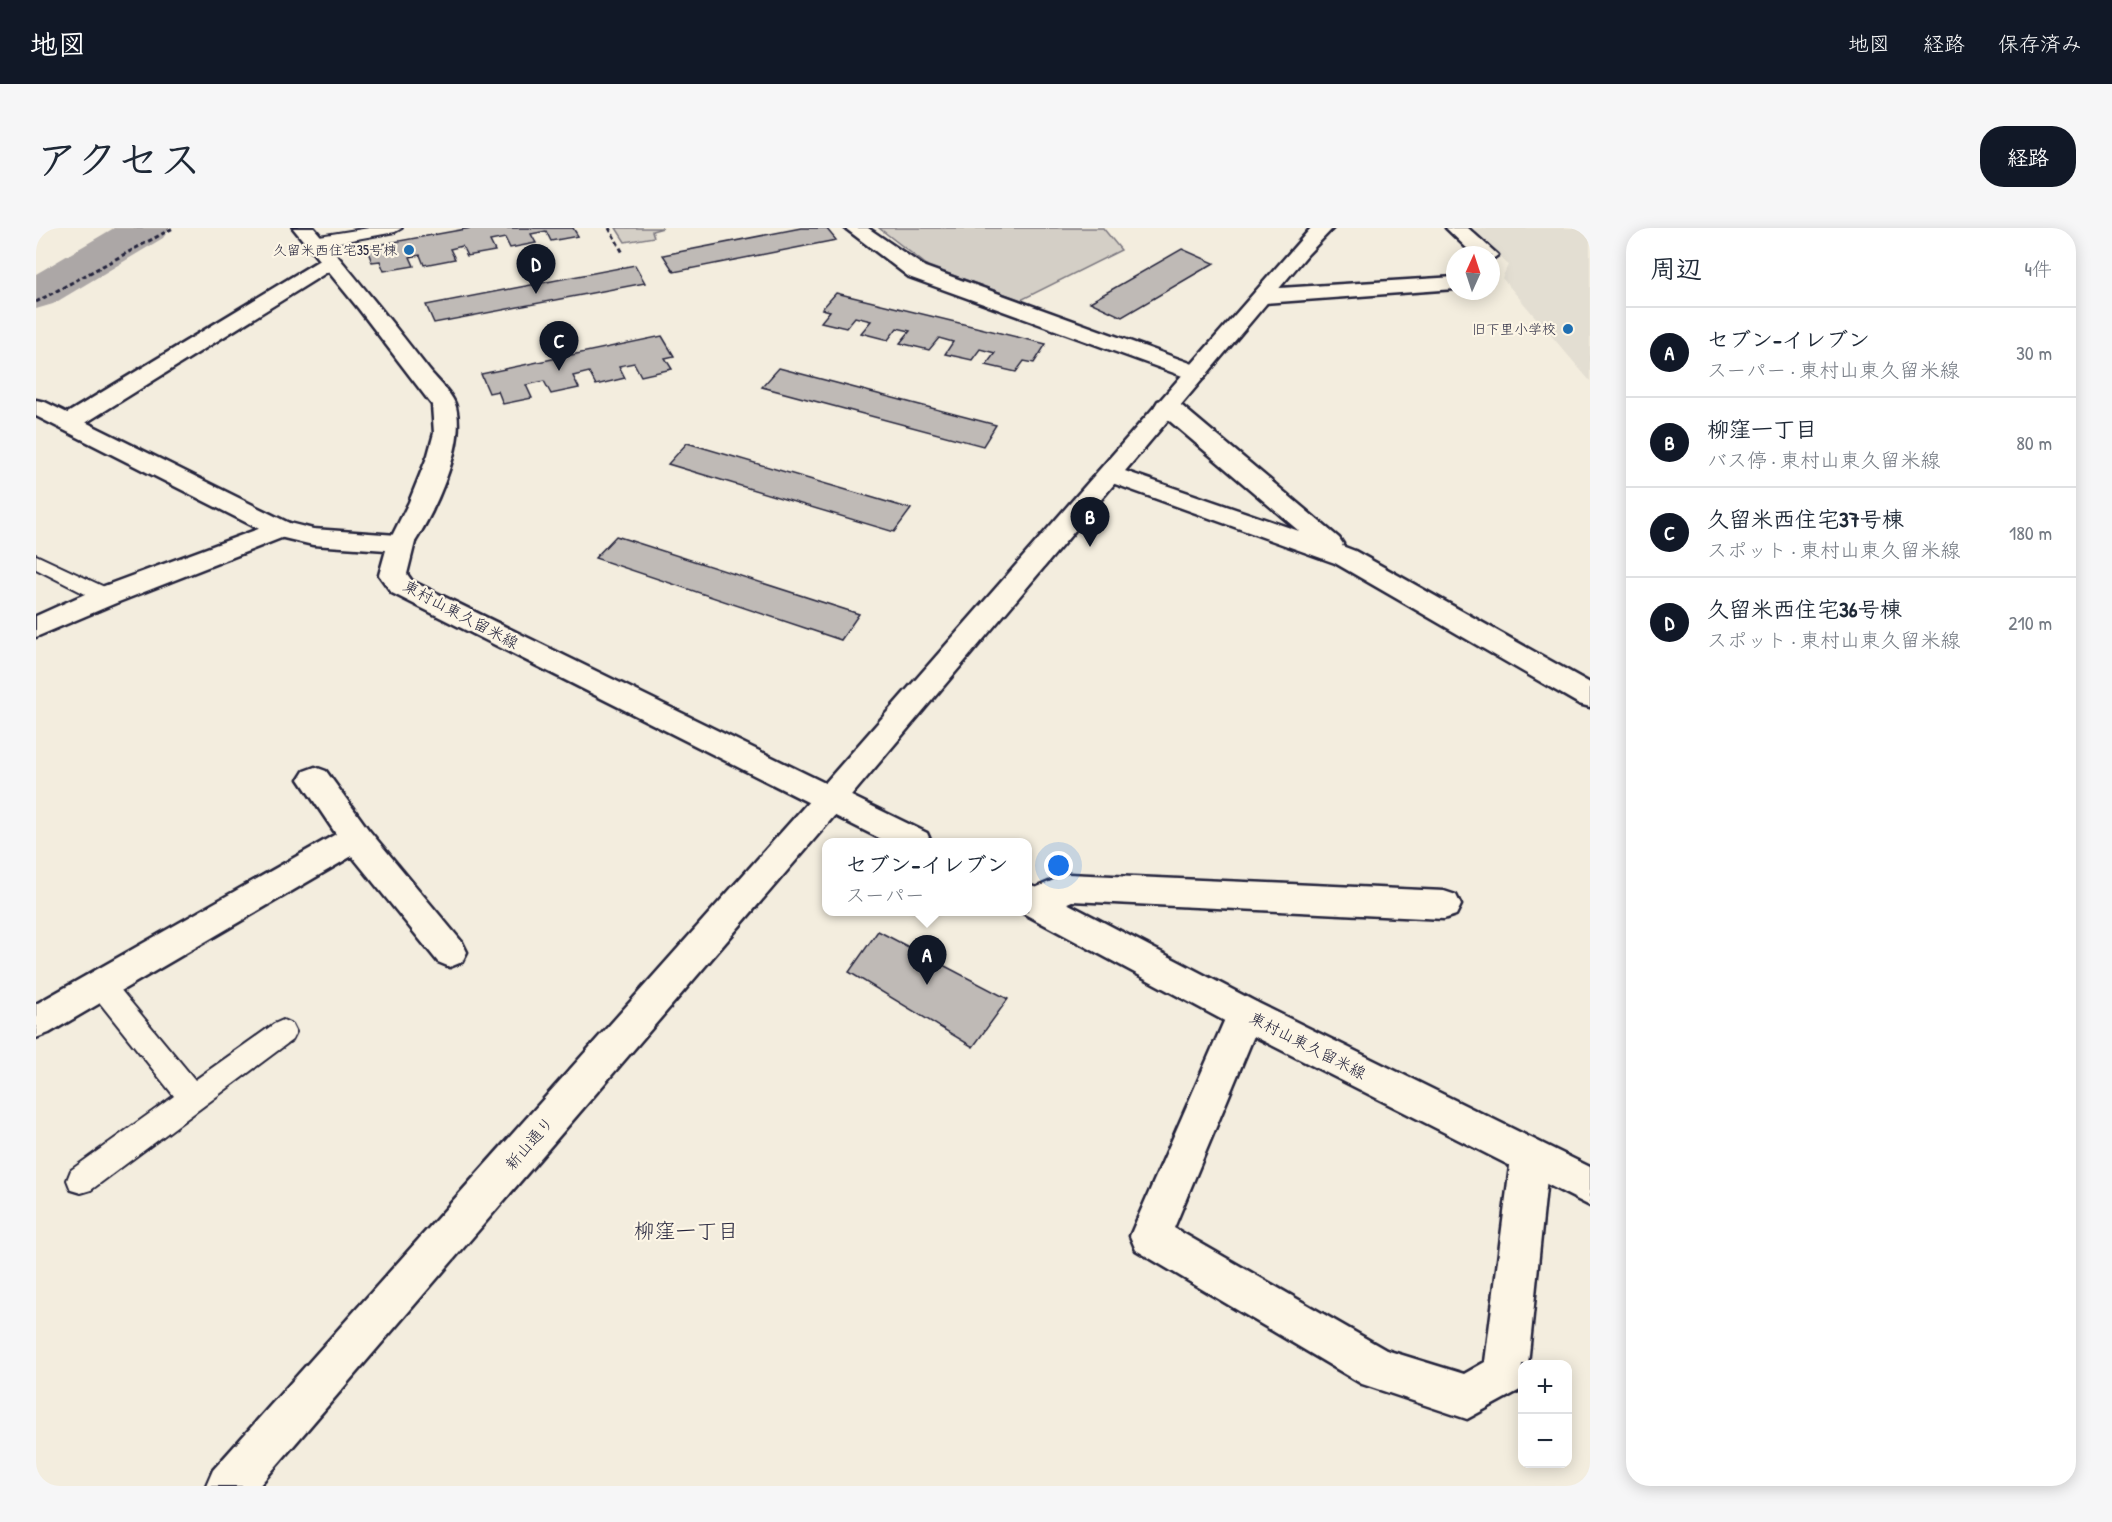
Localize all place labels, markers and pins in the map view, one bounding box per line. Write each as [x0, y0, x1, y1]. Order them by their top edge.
place label: 久留米西住宅35号棟 [273, 240, 398, 259]
marker: 久留米西住宅35号棟 [402, 243, 416, 257]
pin: D [516, 244, 556, 294]
place label: 旧下里小学校 [1472, 319, 1556, 338]
pin: C [540, 322, 578, 371]
marker: 旧下里小学校 [1561, 322, 1575, 336]
pin: B [1070, 498, 1110, 547]
pin: A [908, 936, 946, 985]

